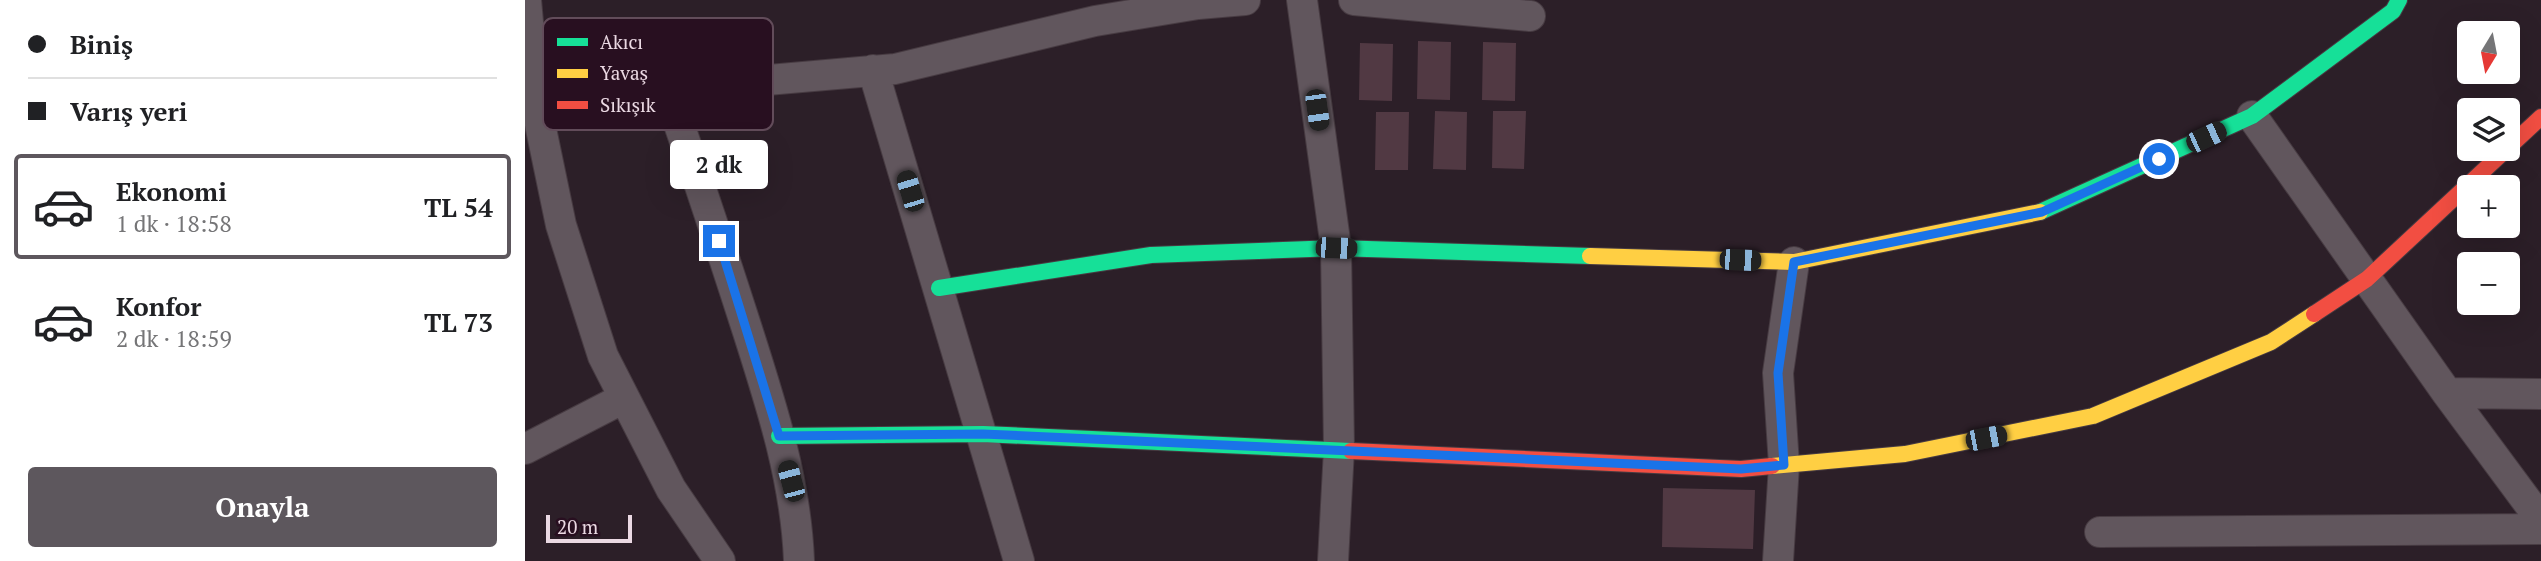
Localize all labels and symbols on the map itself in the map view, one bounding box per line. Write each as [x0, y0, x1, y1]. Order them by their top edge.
legend [543, 18, 773, 130]
north arrow [2457, 21, 2520, 84]
text: Akıcı [600, 29, 643, 54]
text: Yavaş [600, 60, 648, 85]
car [1304, 88, 1331, 132]
text: Sıkışık [600, 92, 656, 117]
car [2183, 119, 2230, 155]
callout: 2 dk [670, 140, 768, 188]
route start [2143, 143, 2175, 175]
car [894, 168, 927, 214]
route end [703, 225, 735, 257]
car [1315, 237, 1358, 259]
car [1719, 249, 1762, 271]
car [1964, 424, 2009, 452]
car [776, 458, 807, 504]
scale bar [546, 512, 632, 544]

